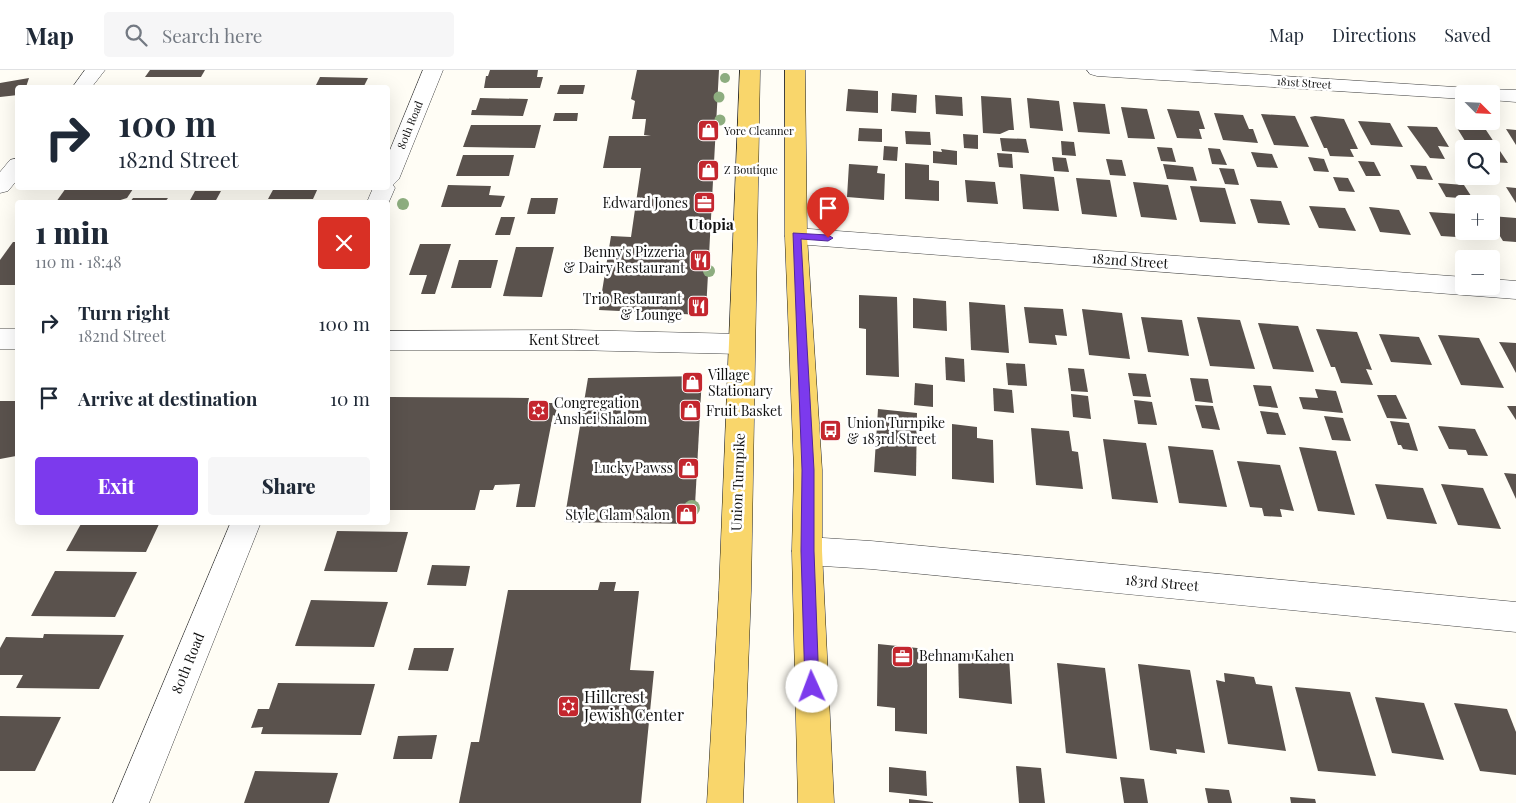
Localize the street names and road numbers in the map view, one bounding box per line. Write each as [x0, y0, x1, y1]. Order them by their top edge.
street label: 181st Street [1276, 73, 1332, 92]
street label: 80th Road [393, 98, 426, 151]
street label: 182nd Street [1091, 248, 1170, 273]
street label: Kent Street [529, 330, 600, 349]
street label: Union Turnpike [726, 433, 749, 531]
street label: 183rd Street [1124, 570, 1201, 595]
street label: 80th Road [167, 629, 208, 696]

